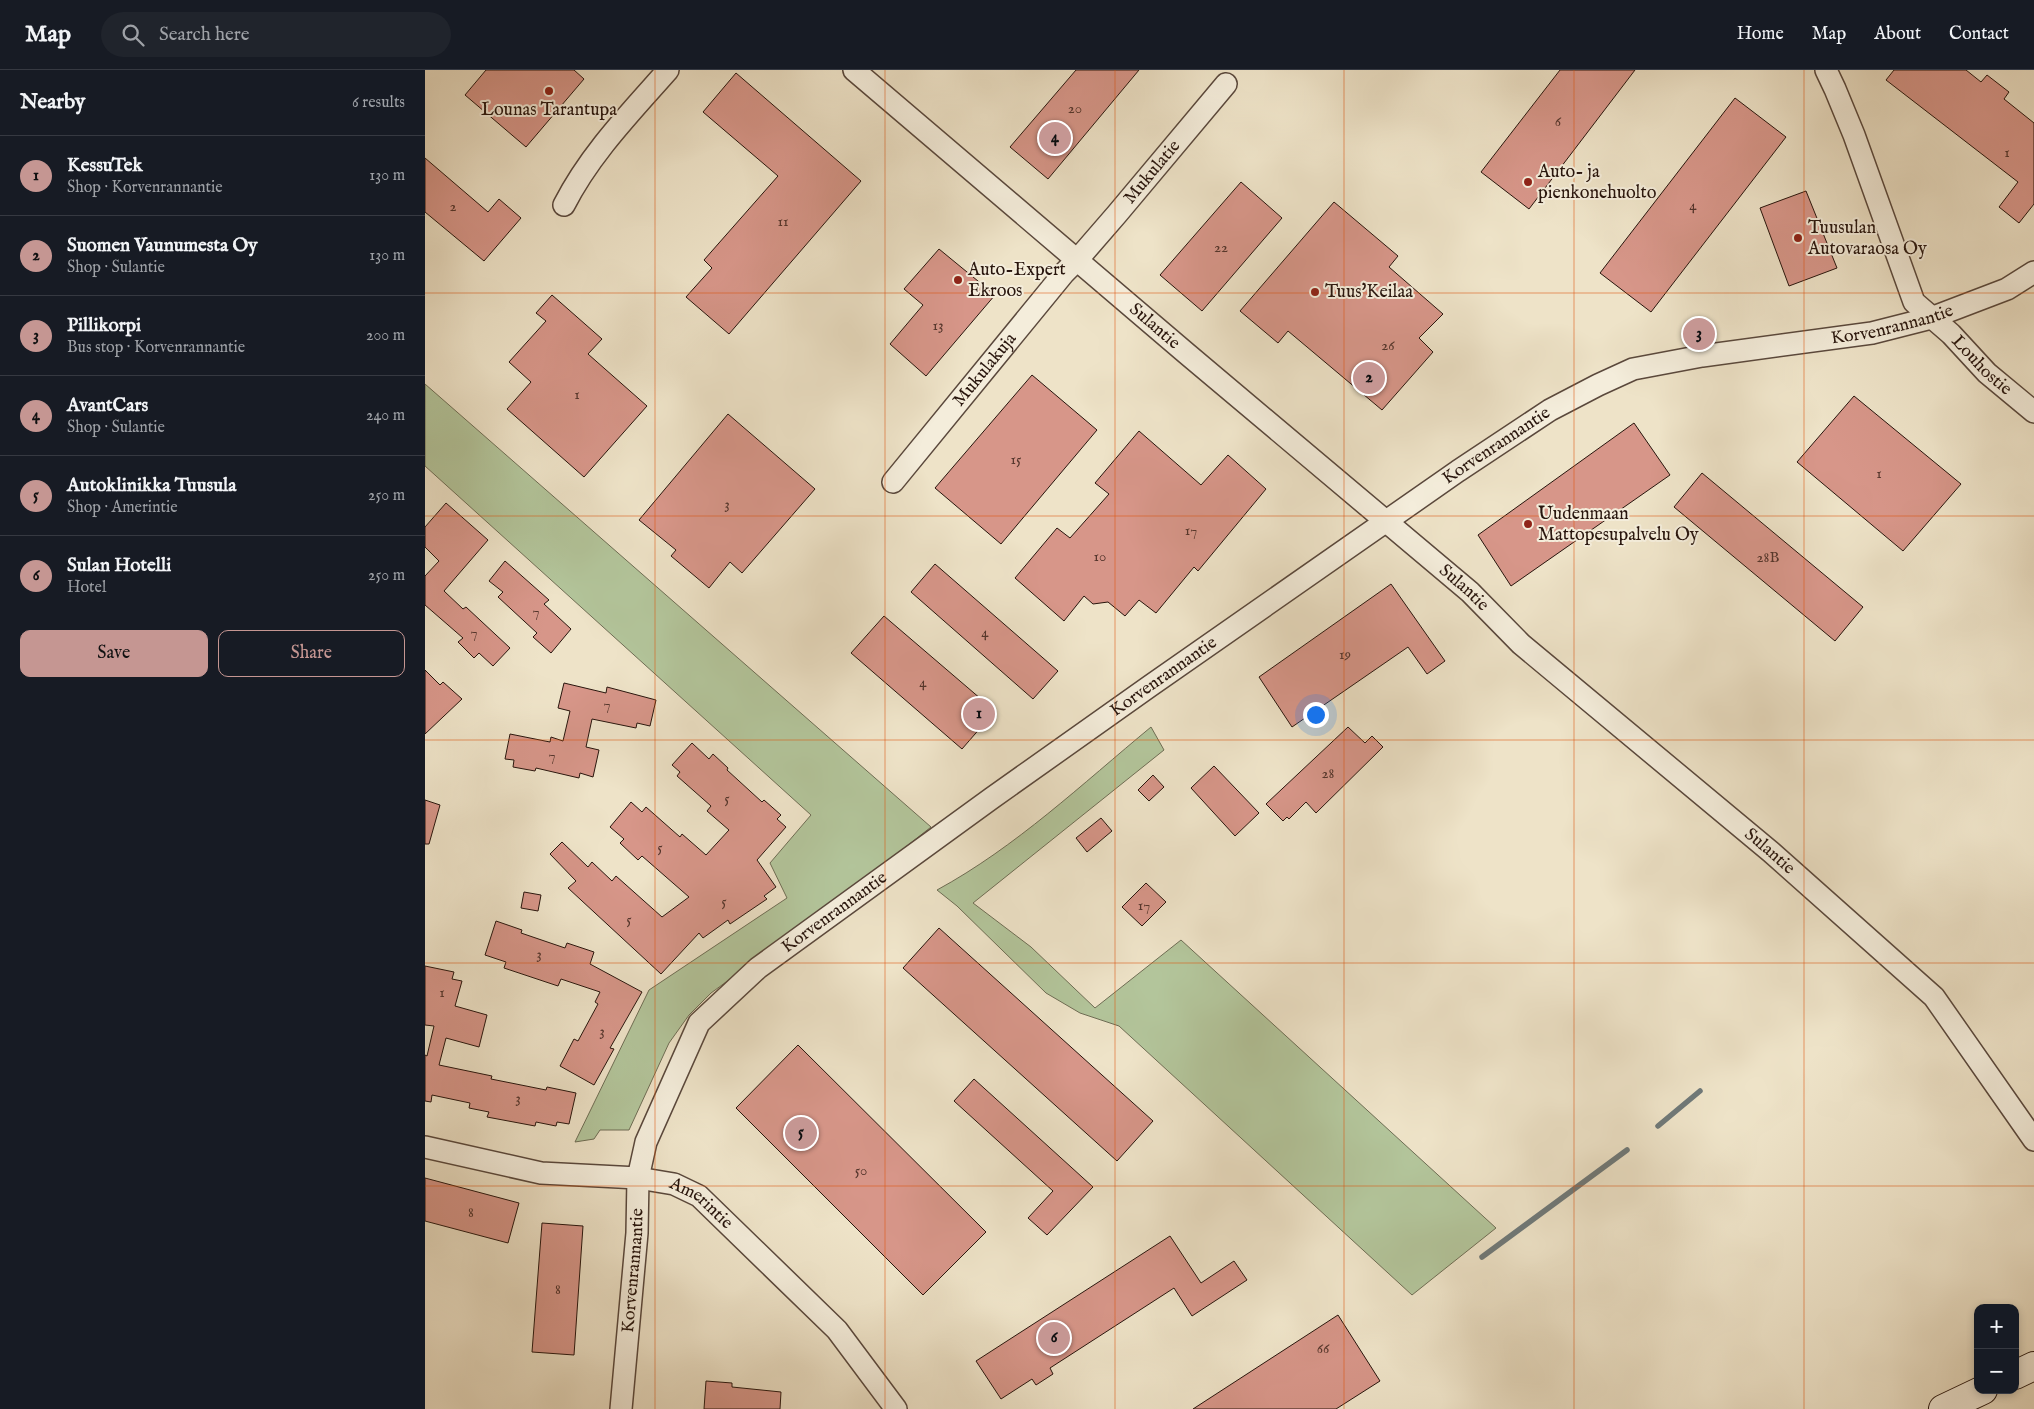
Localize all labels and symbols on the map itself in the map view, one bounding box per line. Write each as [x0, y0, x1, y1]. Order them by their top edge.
marker: Lounas Tarantupa [543, 85, 555, 97]
place label: Lounas Tarantupa [481, 99, 617, 122]
house number: 20 [1068, 99, 1082, 118]
house number: 6 [1555, 112, 1562, 131]
pin: 4 [1039, 119, 1071, 157]
street label: Mukulatie [1119, 135, 1186, 209]
house number: 1 [2004, 143, 2010, 162]
place label: Auto- ja pienkonehuolto [1537, 161, 1657, 205]
marker: Auto- ja pienkonehuolto [1522, 176, 1534, 188]
house number: 4 [1689, 196, 1697, 215]
house number: 2 [449, 197, 457, 216]
house number: 11 [777, 212, 789, 231]
place label: Tuusulan Autovaraosa Oy [1807, 217, 1927, 261]
marker: Tuusulan Autovaraosa Oy [1792, 232, 1804, 244]
house number: 22 [1214, 238, 1228, 257]
place label: Auto-Expert Ekroos [967, 259, 1066, 303]
marker: Auto-Expert Ekroos [952, 274, 964, 286]
place label: Tuus'Keilaa [1325, 281, 1413, 304]
marker: Tuus'Keilaa [1309, 286, 1321, 298]
street label: Sulantie [1124, 298, 1185, 354]
street label: Korvenrannantie [1829, 299, 1956, 350]
pin: 3 [1683, 315, 1715, 353]
house number: 13 [932, 316, 944, 335]
street label: Mukulakuja [948, 328, 1022, 411]
street label: Louhostie [1946, 330, 2017, 400]
house number: 26 [1381, 336, 1395, 355]
pin: 2 [1353, 359, 1385, 397]
house number: 1 [574, 385, 580, 404]
street label: Korvenrannantie [1438, 401, 1555, 490]
house number: 15 [1010, 450, 1022, 469]
house number: 1 [1876, 464, 1882, 483]
house number: 3 [724, 495, 730, 514]
place label: Uudenmaan Mattopesupalvelu Oy [1538, 503, 1699, 547]
marker: Uudenmaan Mattopesupalvelu Oy [1522, 518, 1534, 530]
house number: 17 [1185, 521, 1197, 540]
house number: 10 [1094, 547, 1106, 566]
house number: 28B [1757, 548, 1779, 567]
street label: Sulantie [1434, 559, 1494, 616]
house number: 7 [532, 602, 540, 621]
house number: 7 [470, 623, 478, 642]
house number: 4 [981, 623, 989, 642]
street label: Korvenrannantie [1106, 631, 1221, 722]
house number: 19 [1339, 645, 1351, 664]
house number: 4 [919, 673, 927, 692]
house number: 7 [603, 695, 611, 714]
pin: 1 [963, 695, 995, 733]
your location [1303, 702, 1329, 728]
house number: 7 [548, 746, 556, 765]
house number: 28 [1322, 764, 1335, 783]
house number: 5 [724, 789, 730, 808]
street label: Sulantie [1739, 823, 1800, 880]
house number: 5 [657, 838, 663, 857]
street label: Korvenrannantie [777, 866, 892, 959]
house number: 5 [721, 892, 727, 911]
house number: 17 [1138, 896, 1150, 915]
house number: 5 [626, 910, 632, 929]
house number: 3 [536, 945, 542, 964]
house number: 1 [439, 983, 445, 1002]
house number: 3 [599, 1022, 605, 1041]
house number: 3 [515, 1089, 521, 1108]
pin: 5 [785, 1114, 817, 1152]
house number: 50 [855, 1161, 867, 1180]
street label: Amerintie [665, 1172, 738, 1234]
house number: 8 [468, 1203, 474, 1222]
street label: Korvenrannantie [616, 1208, 649, 1334]
house number: 8 [555, 1280, 561, 1299]
pin: 6 [1038, 1319, 1070, 1357]
house number: 66 [1317, 1339, 1330, 1358]

